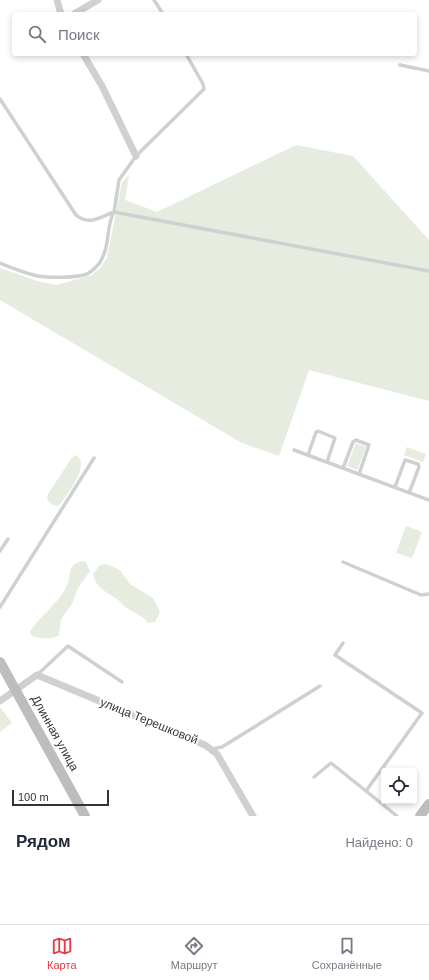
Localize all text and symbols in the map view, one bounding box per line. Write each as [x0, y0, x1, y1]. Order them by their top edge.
search box [12, 12, 417, 56]
icon: search [26, 23, 48, 45]
text: Поиск [58, 26, 100, 43]
street label: Длинная улица [28, 693, 82, 774]
street label: улица Терешковой [98, 695, 200, 747]
map controls [381, 768, 417, 804]
button: locate [381, 768, 417, 804]
scale bar [12, 788, 109, 807]
text: 100 m [18, 791, 49, 803]
text: Рядом [16, 832, 71, 851]
text: Найдено: 0 [345, 835, 413, 850]
tab: Карта [47, 935, 77, 971]
tab: Маршрут [171, 935, 218, 971]
tab: Сохранённые [312, 935, 382, 971]

